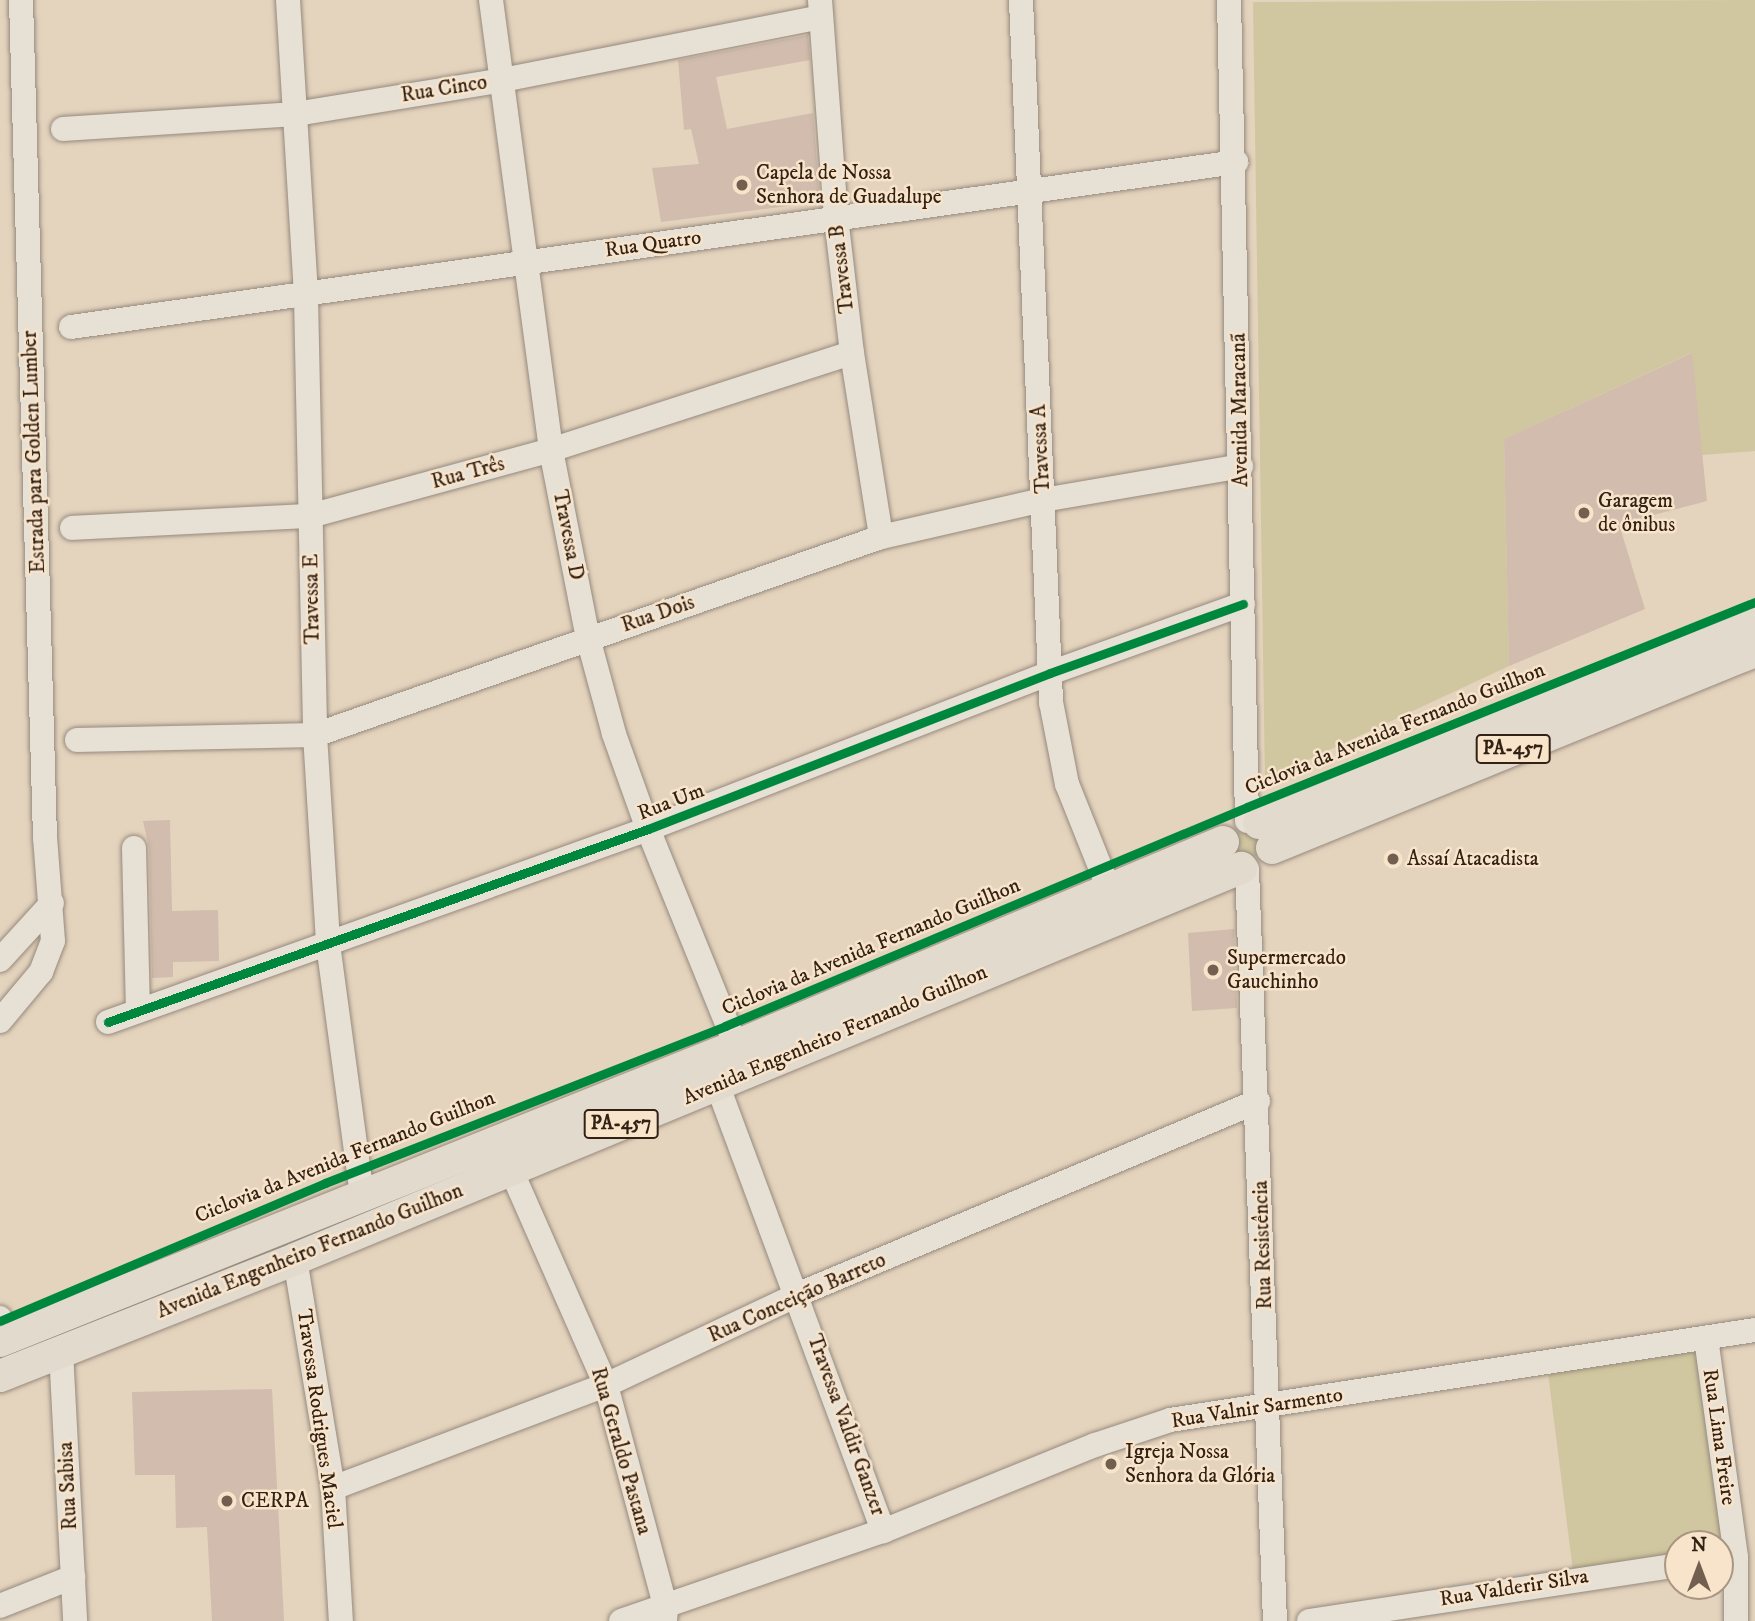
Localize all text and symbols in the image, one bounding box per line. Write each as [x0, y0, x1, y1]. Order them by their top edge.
street label: Rua Cinco [399, 70, 489, 108]
place label: Capela de Nossa Senhora de Guadalupe [756, 160, 941, 210]
marker: Capela de Nossa Senhora de Guadalupe [734, 177, 750, 193]
street label: Travessa B [824, 223, 860, 315]
street label: Rua Quatro [603, 225, 703, 263]
street label: Estrada para Golden Lumber [17, 330, 51, 574]
street label: Avenida Maracanã [1226, 333, 1254, 487]
street label: Travessa A [1026, 404, 1056, 494]
street label: Rua Três [429, 451, 507, 495]
street label: Travessa D [547, 488, 589, 582]
place label: Garagem de ônibus [1598, 488, 1675, 538]
marker: Garagem de ônibus [1576, 505, 1592, 521]
street label: Travessa E [299, 553, 325, 645]
street label: Rua Dois [618, 590, 698, 638]
street label: Ciclovia da Avenida Fernando Guilhon [1241, 657, 1549, 801]
road number: PA-457 [1474, 734, 1552, 764]
street label: Rua Um [634, 778, 708, 826]
place label: Assaí Atacadista [1407, 846, 1539, 872]
marker: Assaí Atacadista [1385, 851, 1401, 867]
street label: Ciclovia da Avenida Fernando Guilhon [718, 873, 1024, 1021]
place label: Supermercado Gauchinho [1227, 945, 1346, 995]
street label: Avenida Engenheiro Fernando Guilhon [679, 959, 991, 1111]
marker: Supermercado Gauchinho [1205, 962, 1221, 978]
street label: Ciclovia da Avenida Fernando Guilhon [191, 1085, 499, 1229]
road number: PA-457 [582, 1108, 660, 1140]
street label: Avenida Engenheiro Fernando Guilhon [153, 1178, 467, 1324]
street label: Rua Resistência [1248, 1180, 1278, 1310]
street label: Rua Conceição Barreto [704, 1247, 890, 1349]
street label: Travessa Rodrigues Maciel [291, 1307, 347, 1531]
street label: Travessa Valdir Ganzer [801, 1331, 891, 1519]
street label: Rua Geraldo Pastana [585, 1364, 657, 1538]
street label: Rua Lima Freire [1697, 1367, 1741, 1507]
street label: Rua Valnir Sarmento [1169, 1382, 1345, 1434]
place label: Igreja Nossa Senhora da Glória [1125, 1439, 1275, 1489]
street label: Rua Sabisa [53, 1441, 83, 1531]
marker: Igreja Nossa Senhora da Glória [1103, 1456, 1119, 1472]
place label: CERPA [241, 1488, 309, 1514]
marker: CERPA [219, 1493, 235, 1509]
north arrow [1664, 1530, 1734, 1600]
text: N [1691, 1534, 1707, 1557]
street label: Rua Valderir Silva [1438, 1564, 1590, 1612]

